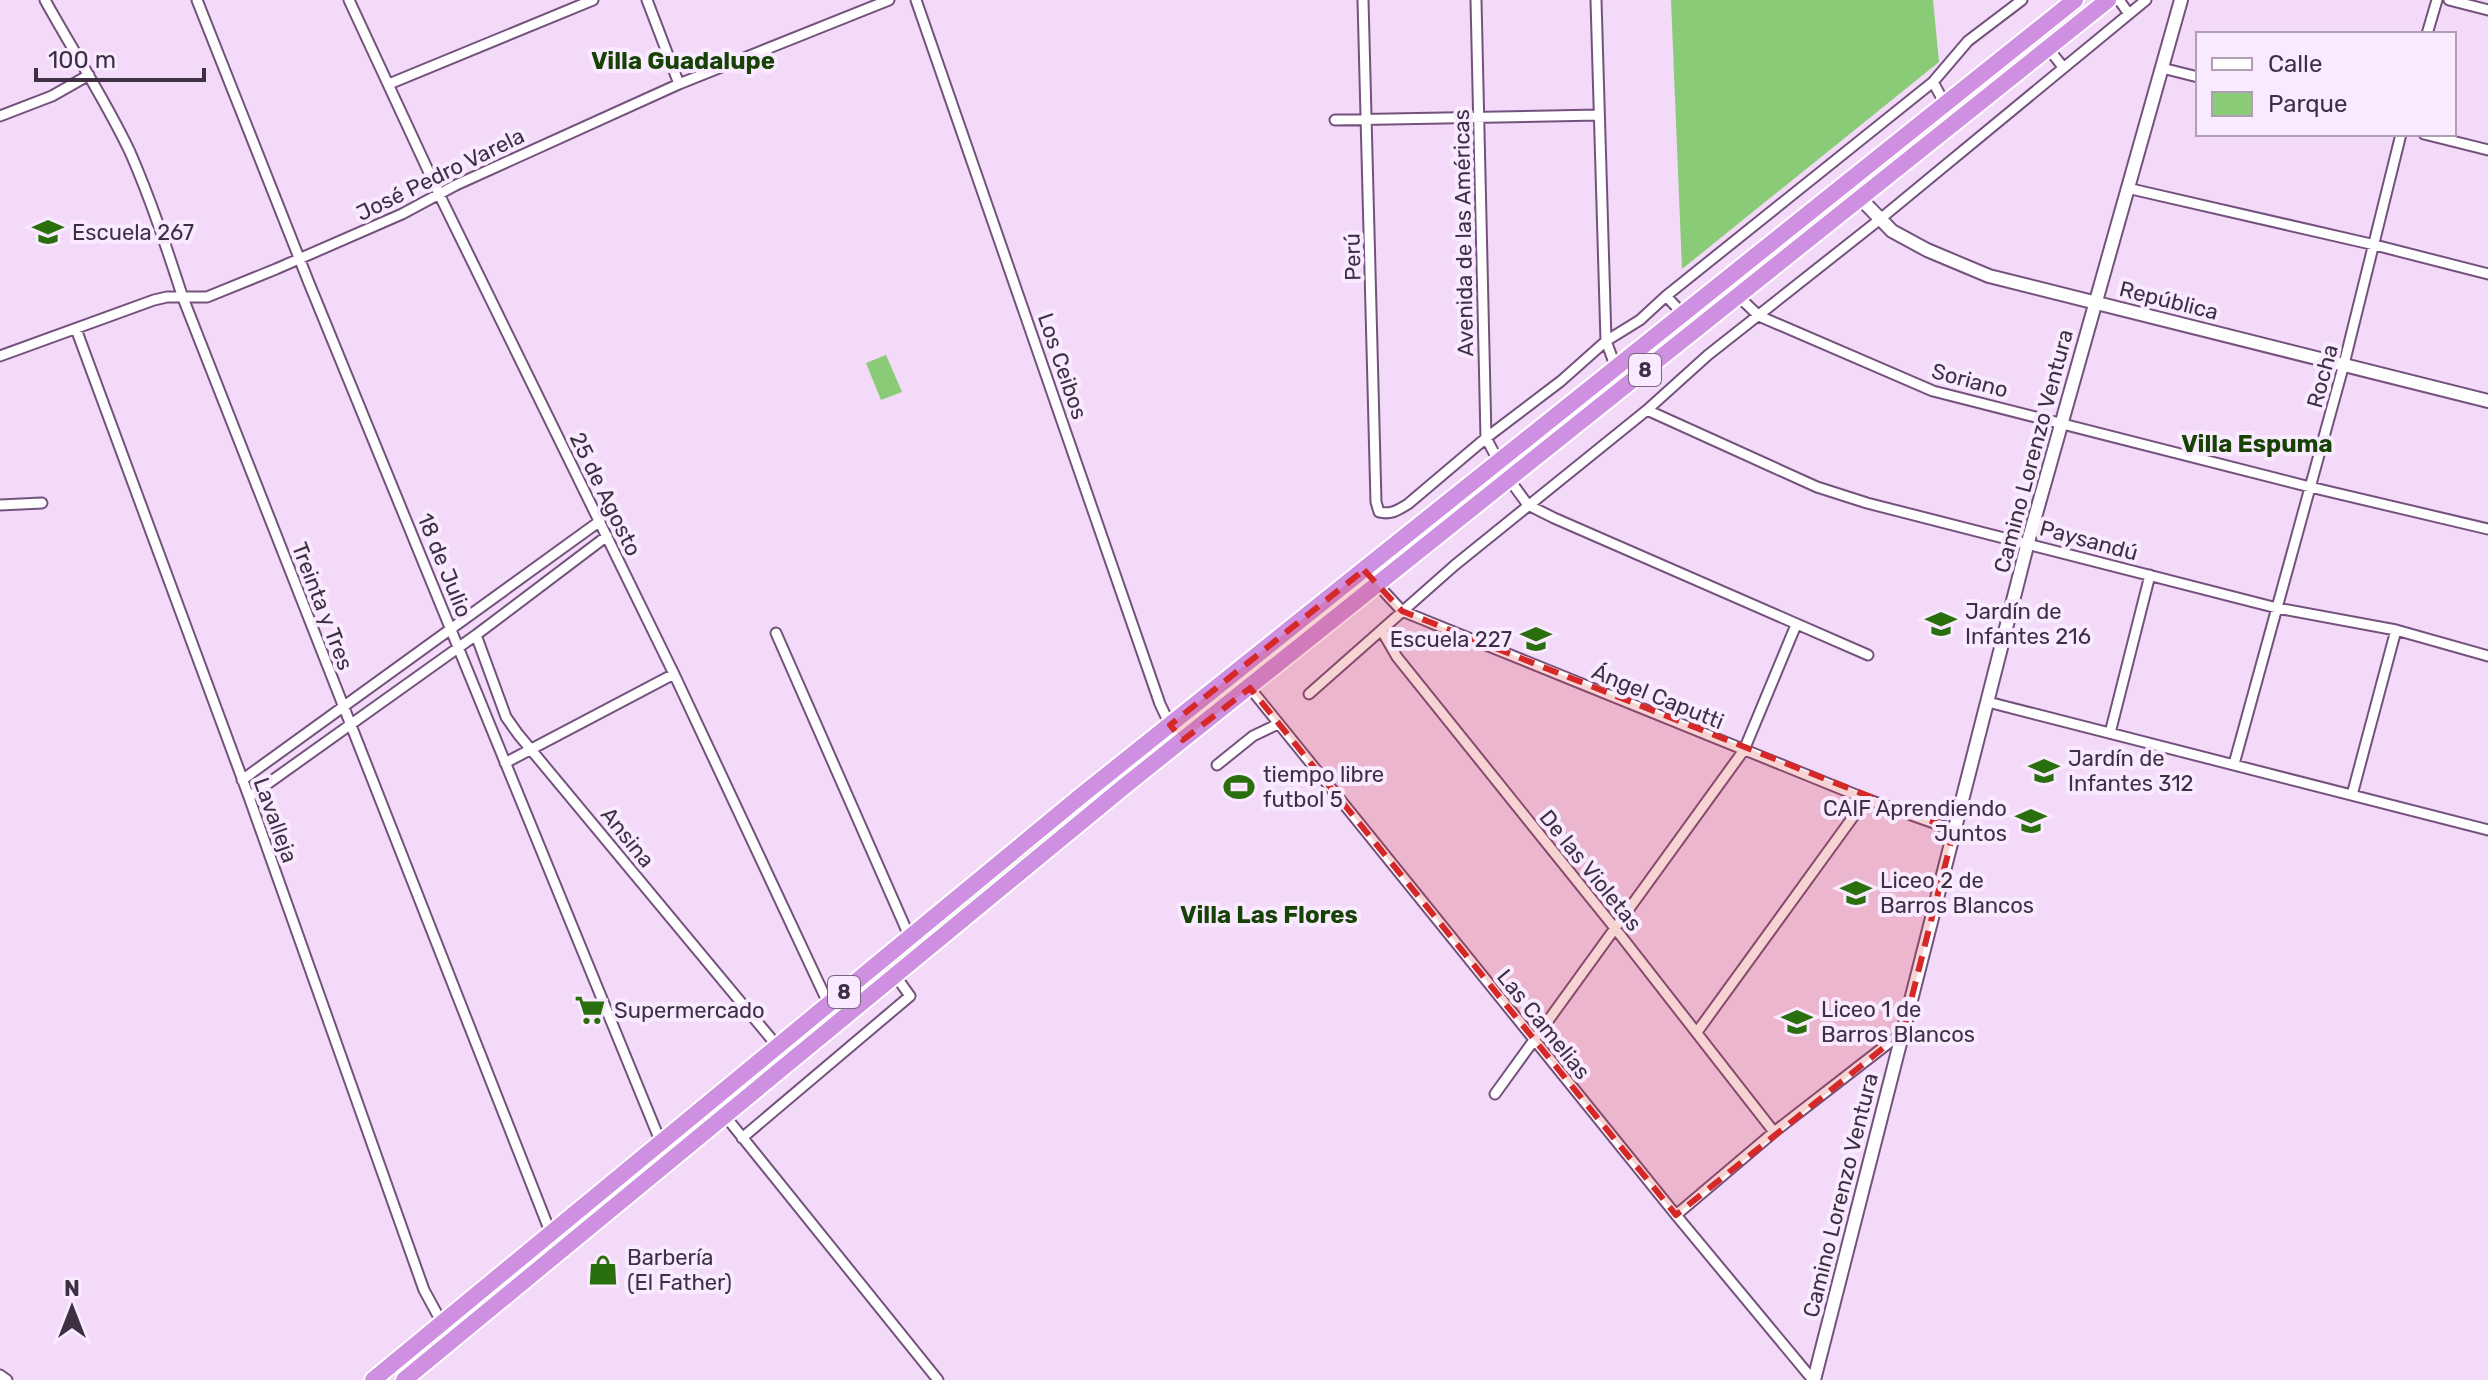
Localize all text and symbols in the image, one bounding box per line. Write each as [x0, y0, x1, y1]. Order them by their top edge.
scale bar [36, 32, 204, 82]
legend [2196, 32, 2456, 136]
text: 100 m [48, 46, 116, 74]
district label: Villa Guadalupe [591, 47, 775, 75]
text: Calle [2268, 50, 2322, 78]
text: Parque [2268, 90, 2347, 118]
street label: Avenida de las Américas [1448, 109, 1479, 357]
street label: José Pedro Varela [352, 122, 529, 227]
school or university icon: Escuela 267 [31, 215, 65, 249]
place label: Escuela 267 [72, 219, 194, 246]
street label: Perú [1339, 233, 1366, 281]
street label: República [2117, 275, 2221, 326]
street label: Los Ceibos [1032, 309, 1093, 423]
street label: Camino Lorenzo Ventura [1988, 326, 2079, 576]
street label: Rocha [2301, 341, 2344, 411]
road number: 8 [1629, 354, 1661, 386]
street label: Soriano [1929, 357, 2011, 404]
street label: 25 de Agosto [564, 428, 647, 561]
district label: Villa Espuma [2181, 430, 2333, 458]
street label: 18 de Julio [411, 509, 478, 621]
street label: Paysandú [2037, 514, 2141, 567]
street label: Treinta y Tres [286, 539, 359, 674]
place label: Jardín de Infantes 216 [1965, 598, 2091, 650]
school or university icon: Jardín de Infantes 216 [1924, 607, 1958, 641]
school or university icon: Escuela 227 [1519, 622, 1553, 656]
place label: Escuela 227 [1390, 626, 1512, 653]
street label: Ángel Caputti [1588, 658, 1728, 735]
place label: Jardín de Infantes 312 [2068, 745, 2193, 797]
school or university icon: Jardín de Infantes 312 [2027, 754, 2061, 788]
place label: tiempo libre futbol 5 [1263, 761, 1384, 813]
sports icon: tiempo libre futbol 5 [1222, 770, 1256, 804]
street label: Lavalleja [248, 774, 303, 867]
place label: CAIF Aprendiendo Juntos [1823, 795, 2007, 847]
street label: Ansina [595, 802, 660, 873]
street label: De las Violetas [1533, 804, 1648, 936]
school or university icon: CAIF Aprendiendo Juntos [2014, 804, 2048, 838]
place label: Liceo 2 de Barros Blancos [1880, 867, 2034, 919]
school or university icon: Liceo 2 de Barros Blancos [1839, 876, 1873, 910]
district label: Villa Las Flores [1180, 901, 1358, 929]
street label: Las Camelias [1491, 964, 1596, 1085]
road number: 8 [828, 976, 860, 1008]
supermarket icon: Supermercado [573, 993, 607, 1027]
place label: Liceo 1 de Barros Blancos [1821, 996, 1975, 1048]
place label: Supermercado [614, 997, 765, 1024]
school or university icon: Liceo 1 de Barros Blancos [1780, 1005, 1814, 1039]
street label: Camino Lorenzo Ventura [1797, 1070, 1884, 1320]
place label: Barbería (El Father) [627, 1244, 732, 1296]
shop icon: Barbería (El Father) [586, 1253, 620, 1287]
north arrow [32, 1268, 112, 1348]
text: N [64, 1275, 80, 1302]

